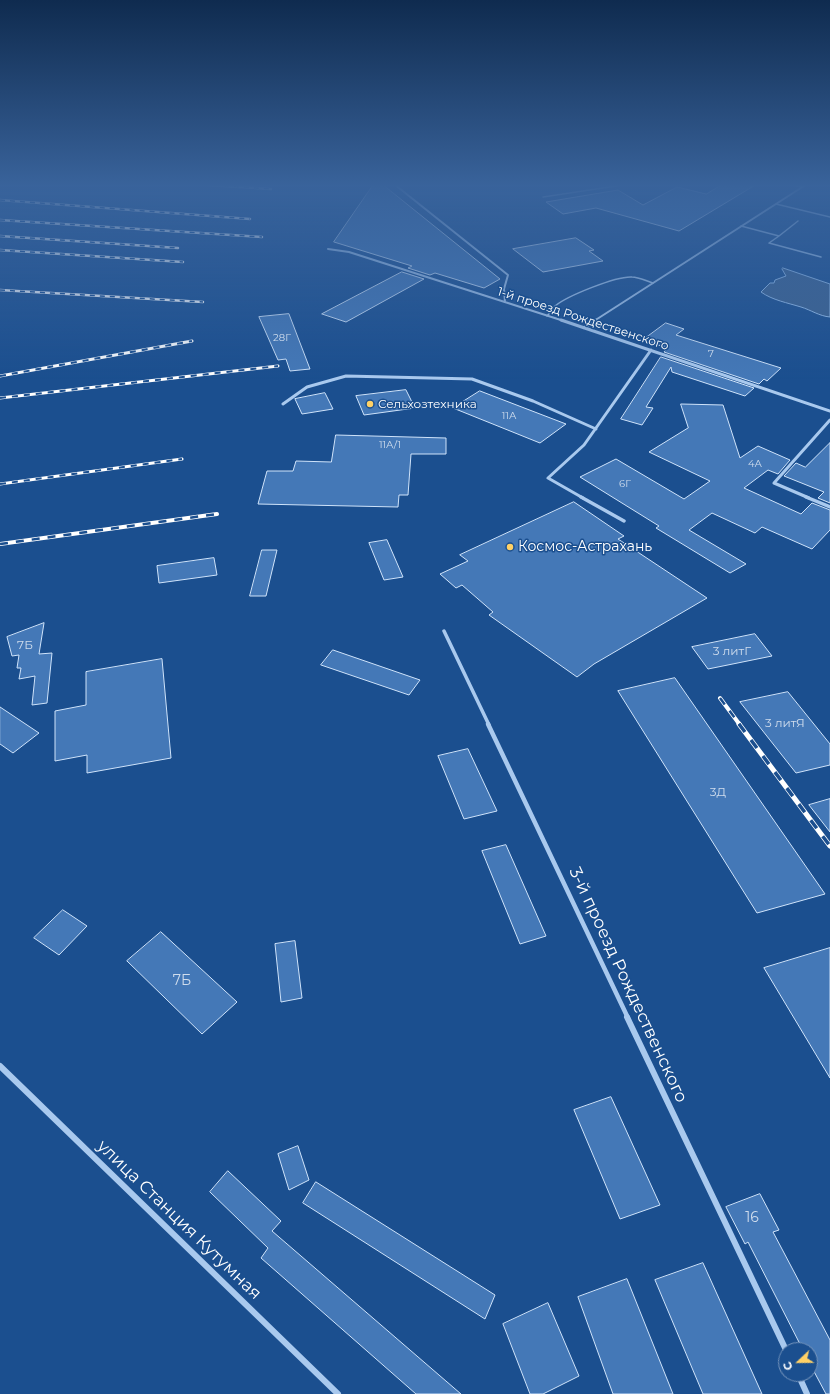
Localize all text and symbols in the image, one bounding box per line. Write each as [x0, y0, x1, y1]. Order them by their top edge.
street label: 1-й проезд Рождественского [496, 284, 670, 354]
house number: 28Г [273, 332, 291, 344]
house number: 7 [708, 348, 714, 360]
place label: Сельхозтехника [378, 397, 477, 411]
marker: Сельхозтехника [365, 399, 375, 409]
house number: 11А [502, 410, 516, 422]
house number: 11А/1 [379, 439, 401, 451]
house number: 4А [748, 458, 762, 470]
house number: 6Г [619, 478, 631, 490]
place label: Космос-Астрахань [518, 539, 652, 555]
marker: Космос-Астрахань [505, 542, 515, 552]
house number: 7Б [17, 638, 33, 652]
house number: 3 литГ [713, 644, 751, 658]
house number: 3 литЯ [765, 716, 805, 730]
house number: 3Д [710, 785, 726, 799]
street label: 3-й проезд Рождественского [564, 864, 692, 1106]
house number: 7Б [173, 973, 191, 989]
street label: улица Станция Кутумная [93, 1136, 265, 1304]
house number: 16 [745, 1210, 759, 1226]
north arrow [778, 1342, 818, 1382]
text: С [780, 1360, 796, 1372]

